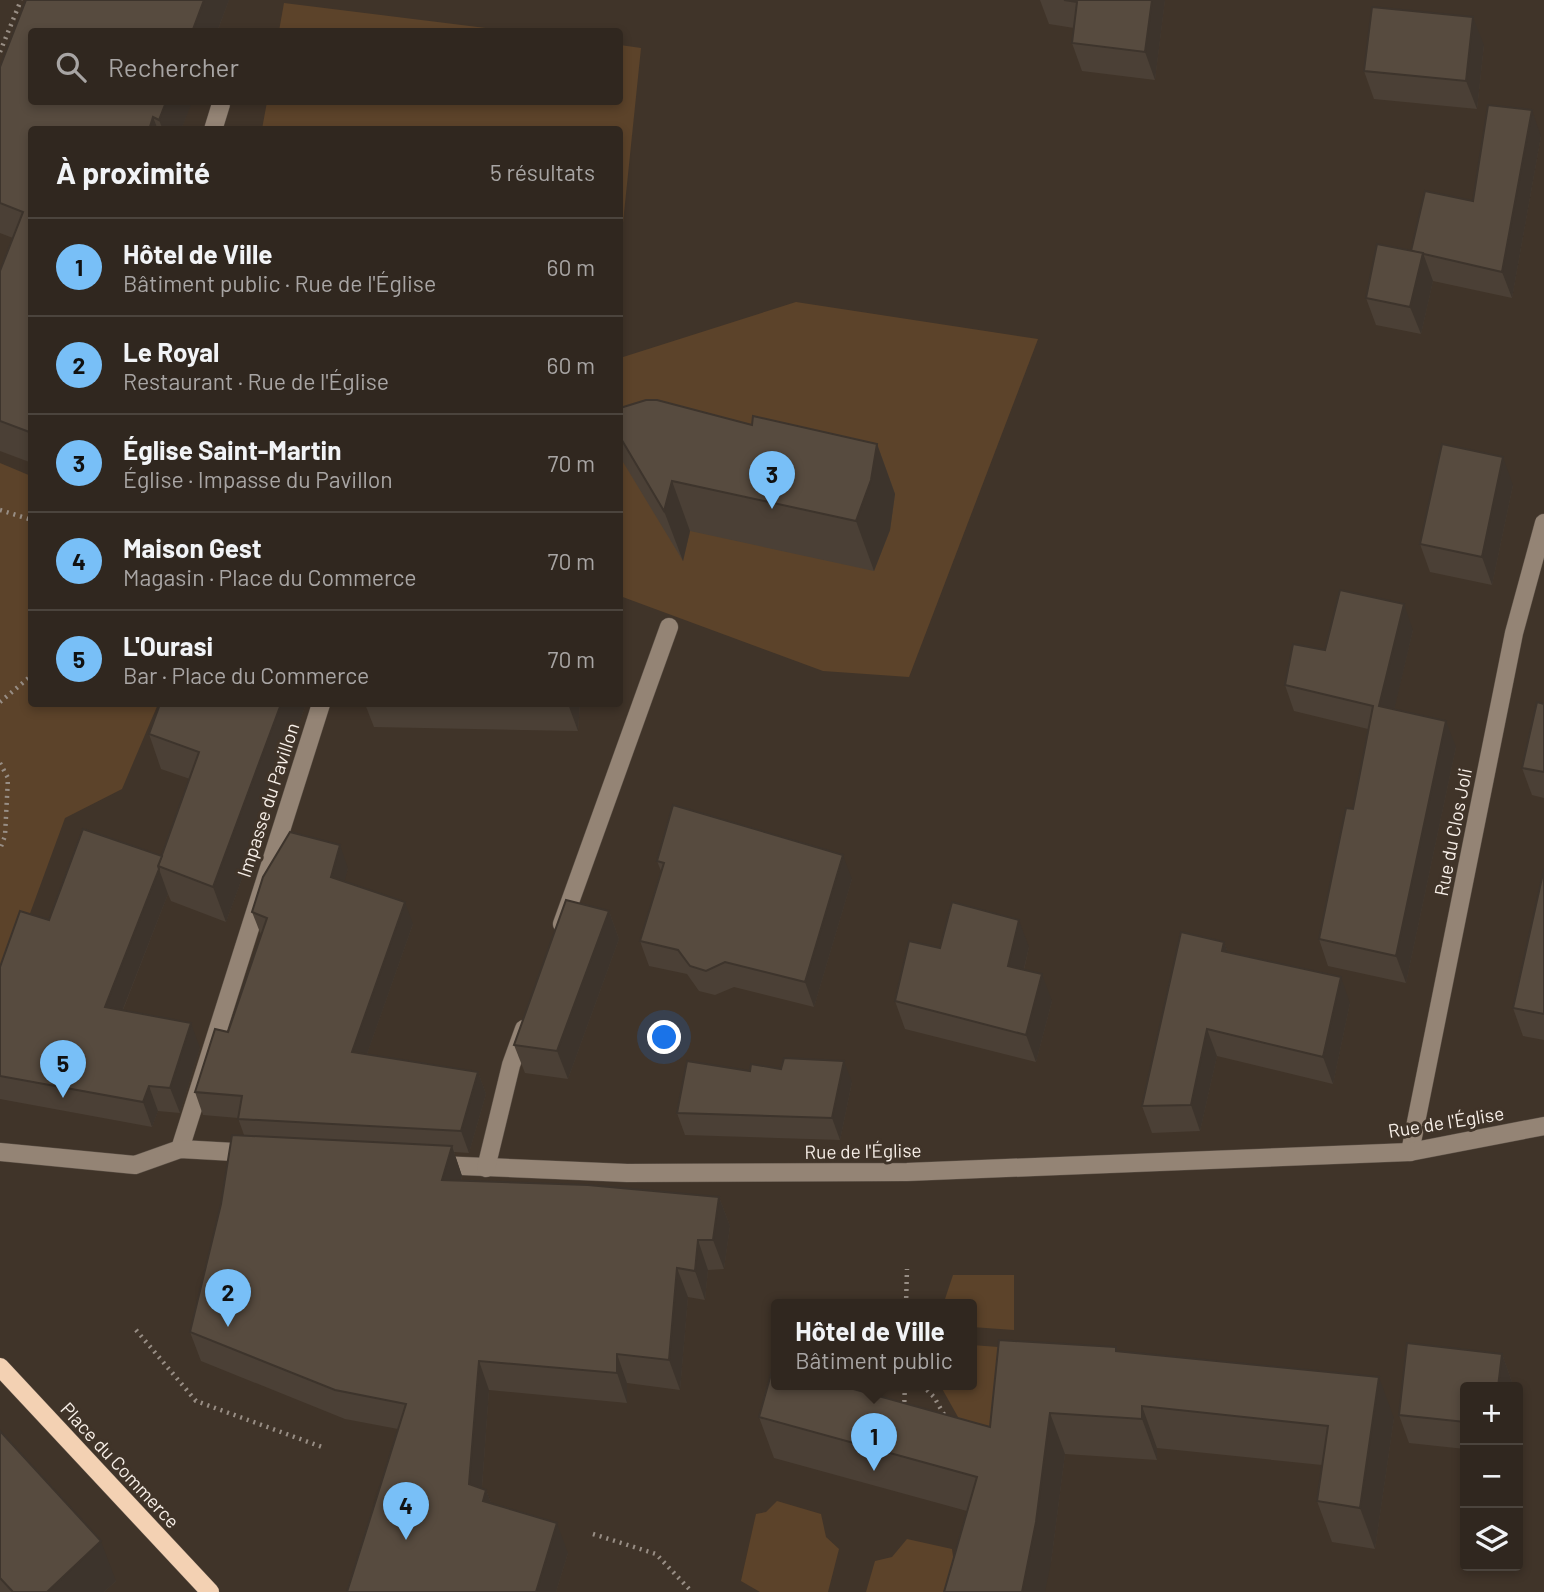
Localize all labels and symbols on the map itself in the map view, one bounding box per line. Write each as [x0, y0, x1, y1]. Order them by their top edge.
pin: 3 [749, 451, 795, 509]
street label: Impasse du Pavillon [232, 720, 303, 880]
street label: Rue du Clos Joli [1429, 766, 1476, 898]
your location [647, 1020, 681, 1054]
pin: 5 [40, 1040, 86, 1098]
street label: Rue de l'Église [1386, 1101, 1506, 1142]
street label: Rue de l'Église [804, 1138, 922, 1163]
pin: 2 [205, 1269, 251, 1327]
street label: Place du Commerce [56, 1397, 185, 1532]
pin: 1 [851, 1413, 897, 1471]
pin: 4 [383, 1482, 429, 1540]

